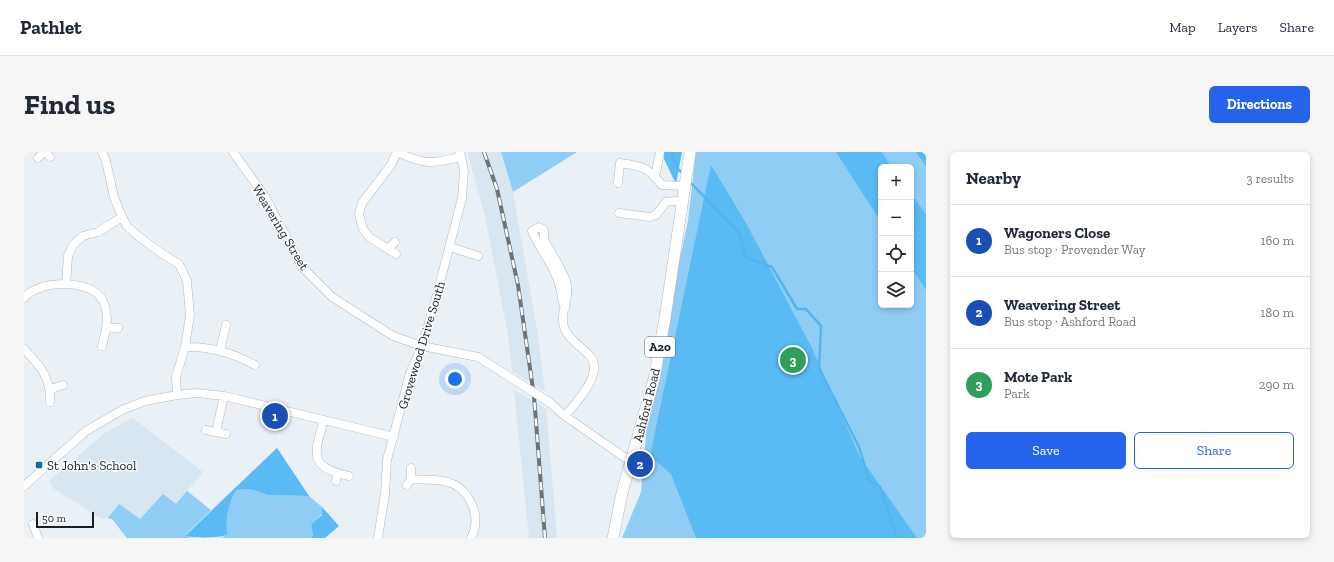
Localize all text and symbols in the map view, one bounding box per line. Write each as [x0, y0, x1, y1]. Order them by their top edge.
text: Pathlet [20, 16, 82, 39]
text: Map [1169, 19, 1196, 36]
text: Layers [1218, 19, 1257, 36]
text: Share [1279, 19, 1314, 36]
button: Directions [1209, 86, 1310, 123]
text: Find us [24, 88, 115, 121]
map controls [878, 164, 914, 308]
button: + [878, 164, 914, 200]
text: Nearby [966, 168, 1021, 188]
text: 3 results [1246, 171, 1294, 186]
street label: Weavering Street [249, 182, 312, 273]
button: − [878, 200, 914, 236]
text: Wagoners Close [1004, 224, 1110, 242]
text: 1 [976, 233, 982, 248]
text: 160 m [1260, 233, 1294, 248]
button: locate [878, 236, 914, 272]
text: Bus stop · Provender Way [1004, 242, 1145, 257]
button: layers [878, 272, 914, 308]
street label: Grovewood Drive South [395, 279, 448, 411]
text: Weavering Street [1004, 296, 1120, 314]
text: 2 [976, 305, 982, 320]
text: 180 m [1260, 305, 1294, 320]
text: Bus stop · Ashford Road [1004, 314, 1136, 329]
road number: A20 [645, 337, 675, 357]
pin: 3 [780, 345, 806, 375]
street label: Ashford Road [630, 367, 663, 444]
text: Mote Park [1004, 368, 1072, 386]
your location [445, 369, 465, 389]
text: 3 [976, 377, 982, 392]
text: 290 m [1259, 377, 1294, 392]
text: Park [1004, 386, 1030, 401]
pin: 1 [262, 401, 288, 431]
button: Save [966, 432, 1126, 469]
button: Share [1134, 432, 1294, 469]
pin: 2 [627, 449, 653, 479]
place label: St John's School [47, 458, 137, 473]
marker: St John's School [34, 460, 44, 470]
scale bar [36, 510, 94, 529]
text: 50 m [42, 512, 66, 525]

